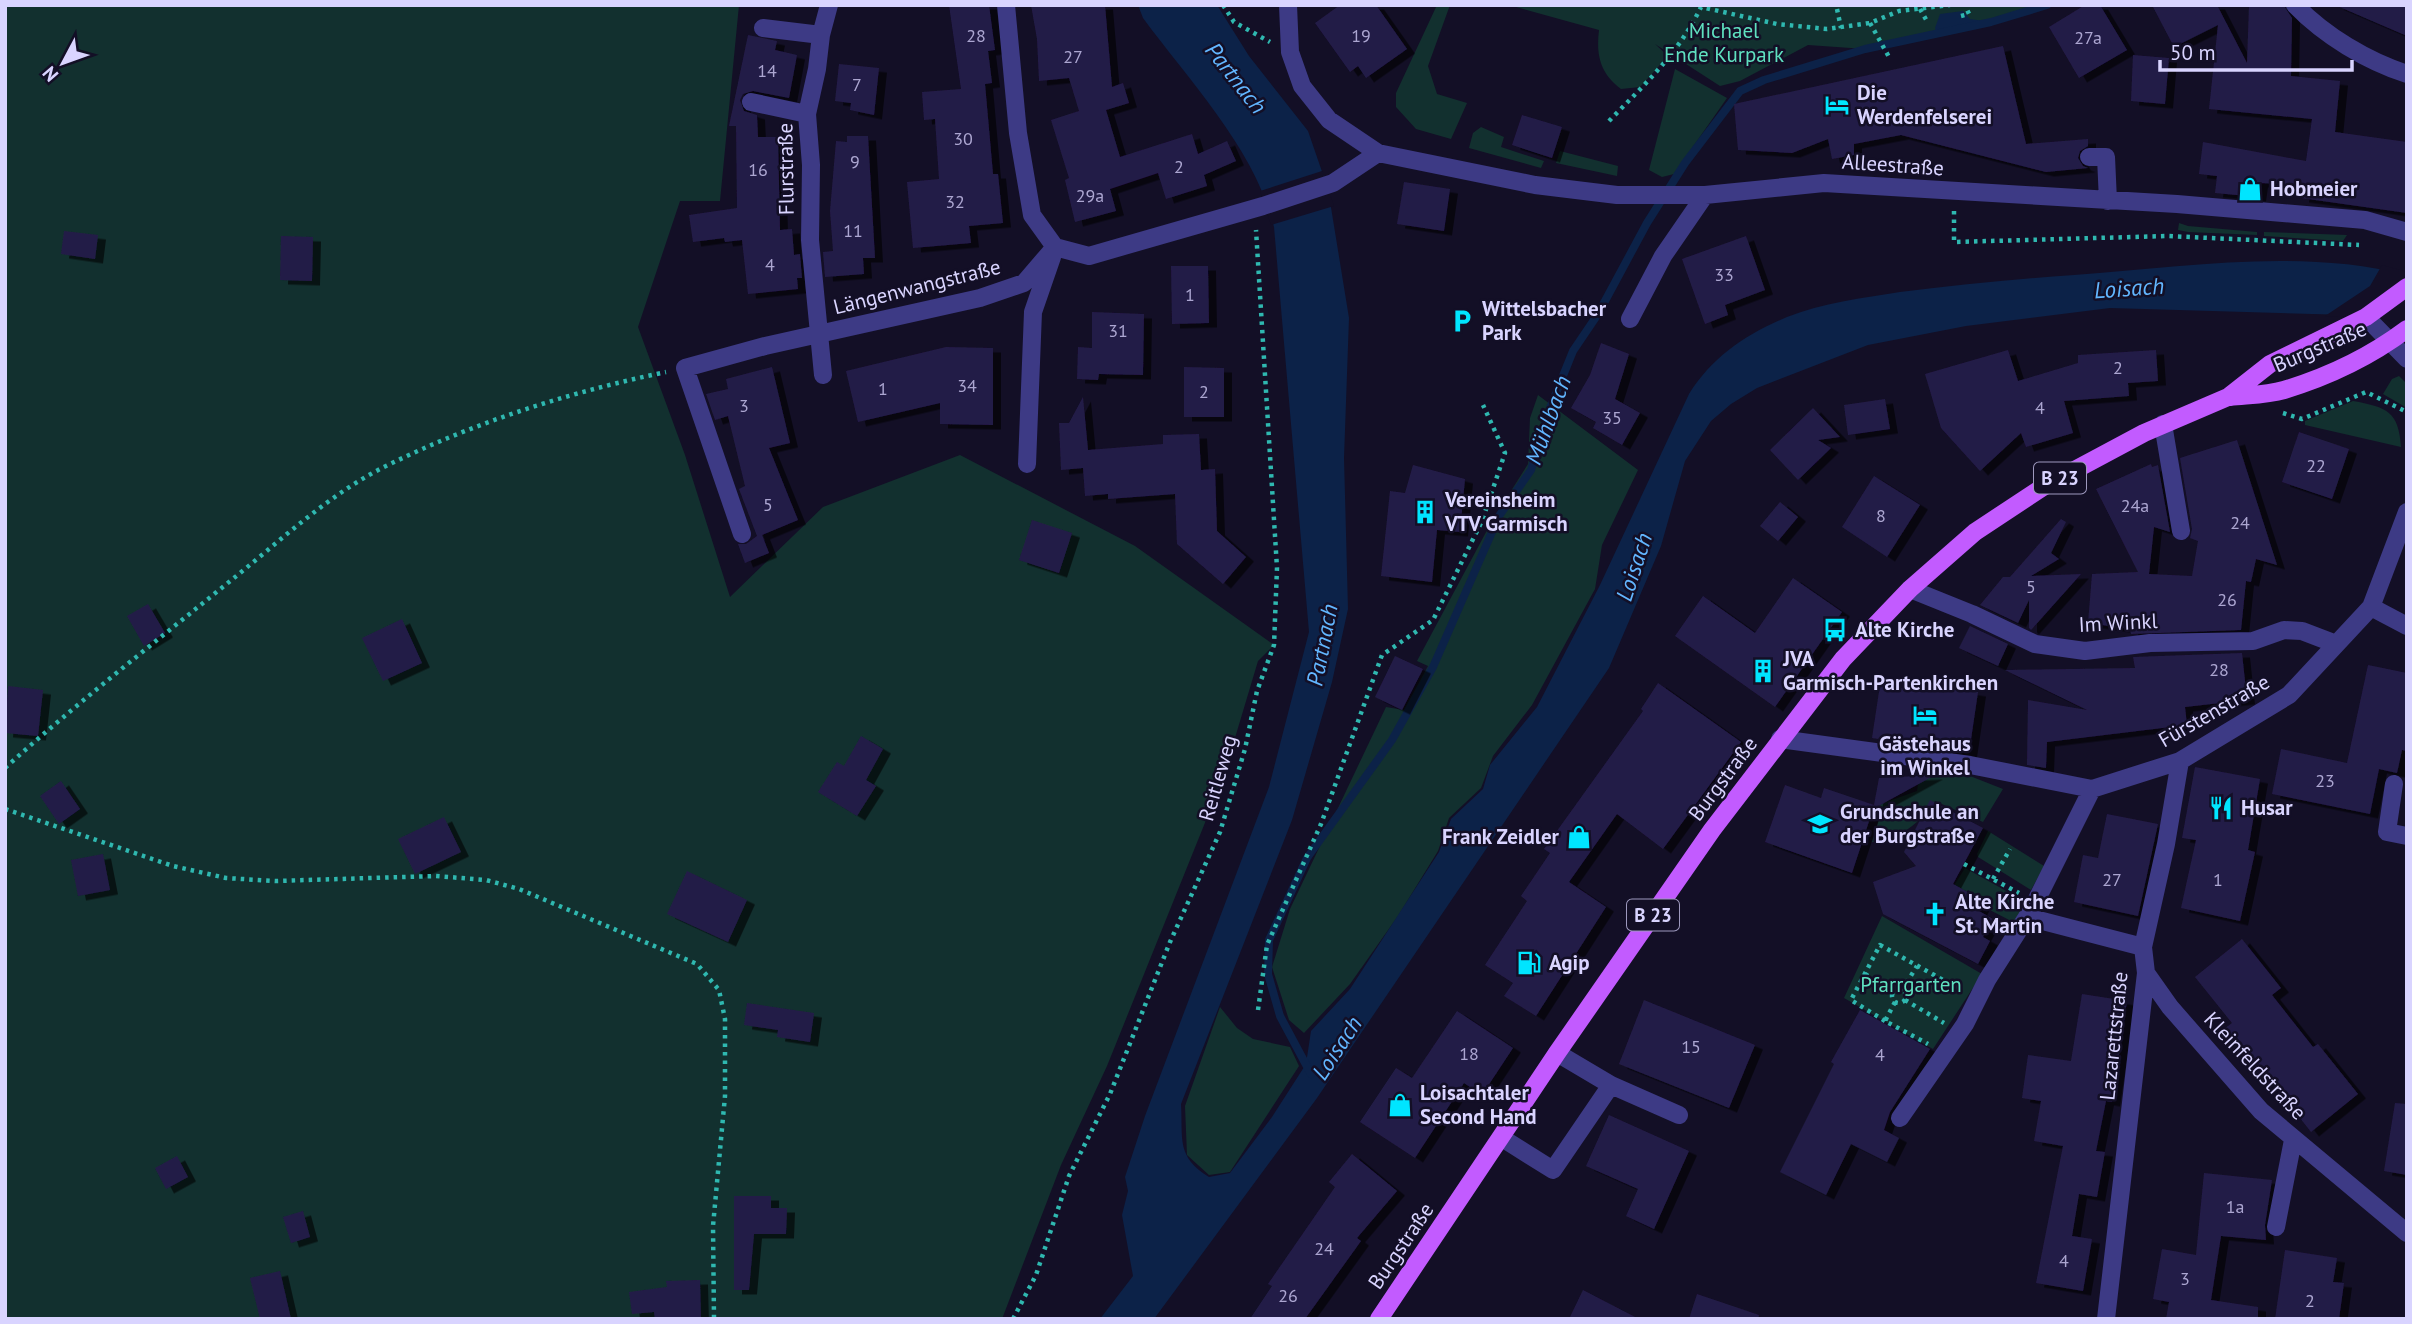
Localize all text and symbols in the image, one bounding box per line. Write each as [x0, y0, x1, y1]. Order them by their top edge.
park label: Michael Ende Kurpark [1664, 17, 1784, 68]
house number: 28 [966, 24, 986, 47]
house number: 19 [1351, 24, 1371, 47]
house number: 27a [2074, 26, 2102, 49]
north arrow [28, 28, 98, 98]
scale bar [2160, 28, 2352, 72]
water label: Partnach [1199, 36, 1273, 119]
text: 50 m [2170, 39, 2216, 66]
house number: 27 [1063, 45, 1083, 68]
house number: 14 [757, 59, 777, 82]
text: N [37, 62, 63, 87]
house number: 7 [852, 73, 862, 96]
place label: Die Werdenfelserei [1857, 79, 1992, 130]
hotel icon: Die Werdenfelserei [1823, 91, 1851, 119]
street label: Flurstraße [771, 123, 800, 215]
house number: 30 [953, 127, 973, 150]
street label: Alleestraße [1841, 147, 1945, 182]
house number: 9 [850, 150, 860, 173]
house number: 2 [1174, 155, 1184, 178]
house number: 16 [748, 158, 768, 181]
shop icon: Hobmeier [2236, 175, 2264, 203]
place label: Hobmeier [2270, 175, 2358, 202]
house number: 29a [1076, 184, 1104, 207]
house number: 32 [945, 190, 965, 213]
house number: 11 [843, 219, 863, 242]
house number: 4 [765, 253, 775, 276]
street label: Längenwangstraße [830, 253, 1003, 320]
house number: 33 [1714, 263, 1734, 286]
water label: Loisach [2093, 271, 2165, 304]
house number: 1 [1185, 283, 1195, 306]
place label: Wittelsbacher Park [1482, 295, 1607, 346]
parking icon: Wittelsbacher Park [1448, 307, 1476, 335]
street label: Burgstraße [2269, 315, 2370, 378]
house number: 31 [1108, 319, 1128, 342]
house number: 2 [2113, 356, 2123, 379]
water label: Mühlbach [1518, 371, 1577, 468]
house number: 34 [957, 374, 977, 397]
house number: 1 [878, 377, 888, 400]
house number: 2 [1199, 380, 1209, 403]
house number: 3 [739, 394, 749, 417]
house number: 4 [2035, 396, 2045, 419]
house number: 35 [1602, 406, 1622, 429]
house number: 22 [2306, 454, 2326, 477]
road number: B 23 [2034, 463, 2086, 494]
place label: Vereinsheim VTV Garmisch [1444, 486, 1568, 537]
house number: 5 [763, 493, 773, 516]
house number: 24a [2121, 494, 2149, 517]
building icon: Vereinsheim VTV Garmisch [1411, 498, 1439, 526]
house number: 8 [1876, 504, 1886, 527]
house number: 24 [2230, 511, 2250, 534]
water label: Loisach [1609, 529, 1658, 605]
house number: 5 [2026, 575, 2036, 598]
house number: 26 [2217, 588, 2237, 611]
water label: Partnach [1299, 601, 1344, 688]
street label: Im Winkl [2078, 607, 2158, 638]
bus stop icon: Alte Kirche [1821, 616, 1849, 644]
place label: Alte Kirche [1855, 616, 1954, 643]
place label: JVA Garmisch-Partenkirchen [1782, 645, 1998, 696]
building icon: JVA Garmisch-Partenkirchen [1749, 657, 1777, 685]
house number: 28 [2209, 658, 2229, 681]
street label: Fürstenstraße [2153, 668, 2274, 753]
hotel icon: Gästehaus im Winkel [1911, 701, 1939, 729]
place label: Gästehaus im Winkel [1879, 730, 1971, 781]
street label: Burgstraße [1682, 731, 1763, 826]
street label: Reitleweg [1192, 732, 1243, 824]
house number: 23 [2315, 769, 2335, 792]
restaurant icon: Husar [2207, 794, 2235, 822]
place label: Husar [2241, 794, 2293, 821]
place label: Grundschule an der Burgstraße [1840, 798, 1979, 849]
school or university icon: Grundschule an der Burgstraße [1806, 810, 1834, 838]
place label: Frank Zeidler [1442, 823, 1560, 850]
shop icon: Frank Zeidler [1565, 823, 1593, 851]
house number: 27 [2102, 868, 2122, 891]
house number: 1 [2213, 868, 2223, 891]
place label: Alte Kirche St. Martin [1955, 888, 2054, 939]
road number: B 23 [1627, 900, 1679, 931]
church icon: Alte Kirche St. Martin [1921, 900, 1949, 928]
fuel station icon: Agip [1515, 949, 1543, 977]
place label: Agip [1549, 949, 1590, 976]
street label: Lazarettstraße [2093, 970, 2134, 1102]
park label: Pfarrgarten [1860, 971, 1962, 998]
street label: Kleinfeldstraße [2198, 1006, 2312, 1125]
water label: Loisach [1305, 1010, 1368, 1085]
house number: 15 [1681, 1035, 1701, 1058]
house number: 18 [1459, 1042, 1479, 1065]
house number: 4 [1875, 1043, 1885, 1066]
place label: Loisachtaler Second Hand [1420, 1079, 1537, 1130]
shop icon: Loisachtaler Second Hand [1386, 1091, 1414, 1119]
house number: 1a [2226, 1195, 2244, 1218]
street label: Burgstraße [1362, 1197, 1439, 1294]
house number: 24 [1314, 1237, 1334, 1260]
house number: 4 [2059, 1249, 2069, 1272]
house number: 3 [2180, 1267, 2190, 1290]
house number: 26 [1278, 1284, 1298, 1307]
house number: 2 [2305, 1289, 2315, 1312]

